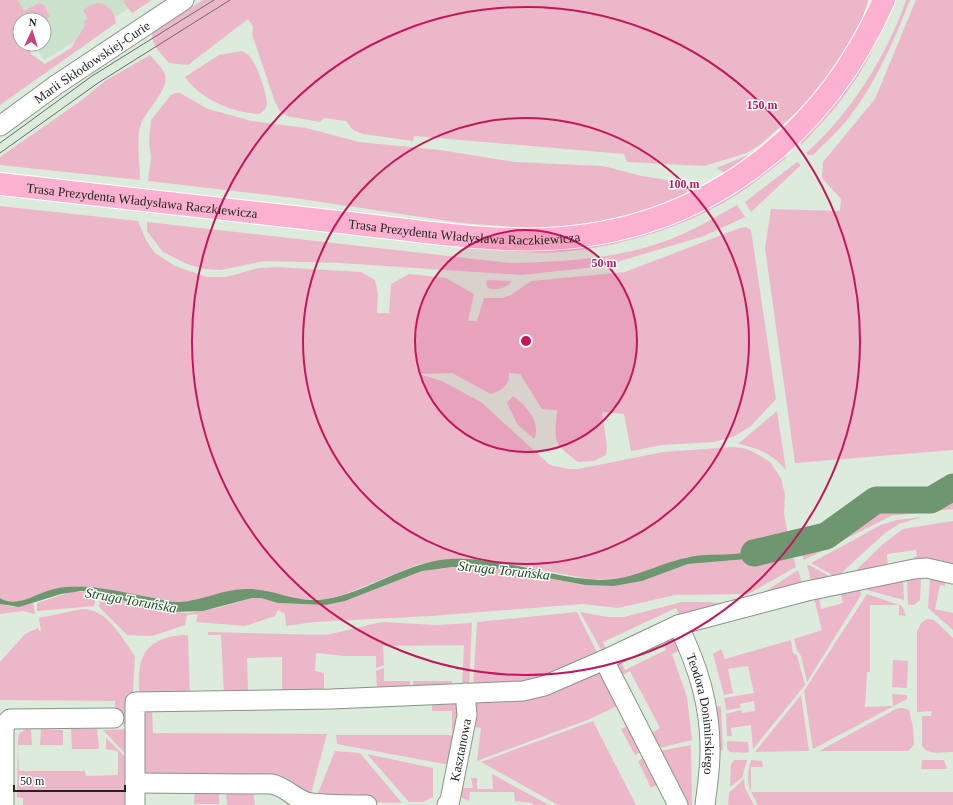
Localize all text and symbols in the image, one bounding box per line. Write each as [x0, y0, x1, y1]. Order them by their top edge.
north arrow [12, 12, 52, 52]
text: N [28, 16, 37, 28]
street label: Marii Skłodowskiej-Curie [31, 18, 153, 107]
text: 150 m [747, 98, 778, 112]
text: 100 m [669, 177, 700, 191]
street label: Trasa Prezydenta Władysława Raczkiewicza [26, 180, 259, 221]
street label: Trasa Prezydenta Władysława Raczkiewicza [348, 216, 581, 247]
text: 50 m [592, 256, 617, 270]
centre of rings [519, 334, 533, 348]
water label: Struga Toruńska [457, 558, 551, 583]
water label: Struga Toruńska [84, 585, 178, 616]
street label: Teodora Donimirskiego [683, 651, 717, 775]
street label: Kasztanowa [447, 717, 474, 783]
scale bar [14, 767, 125, 793]
text: 50 m [20, 774, 45, 788]

